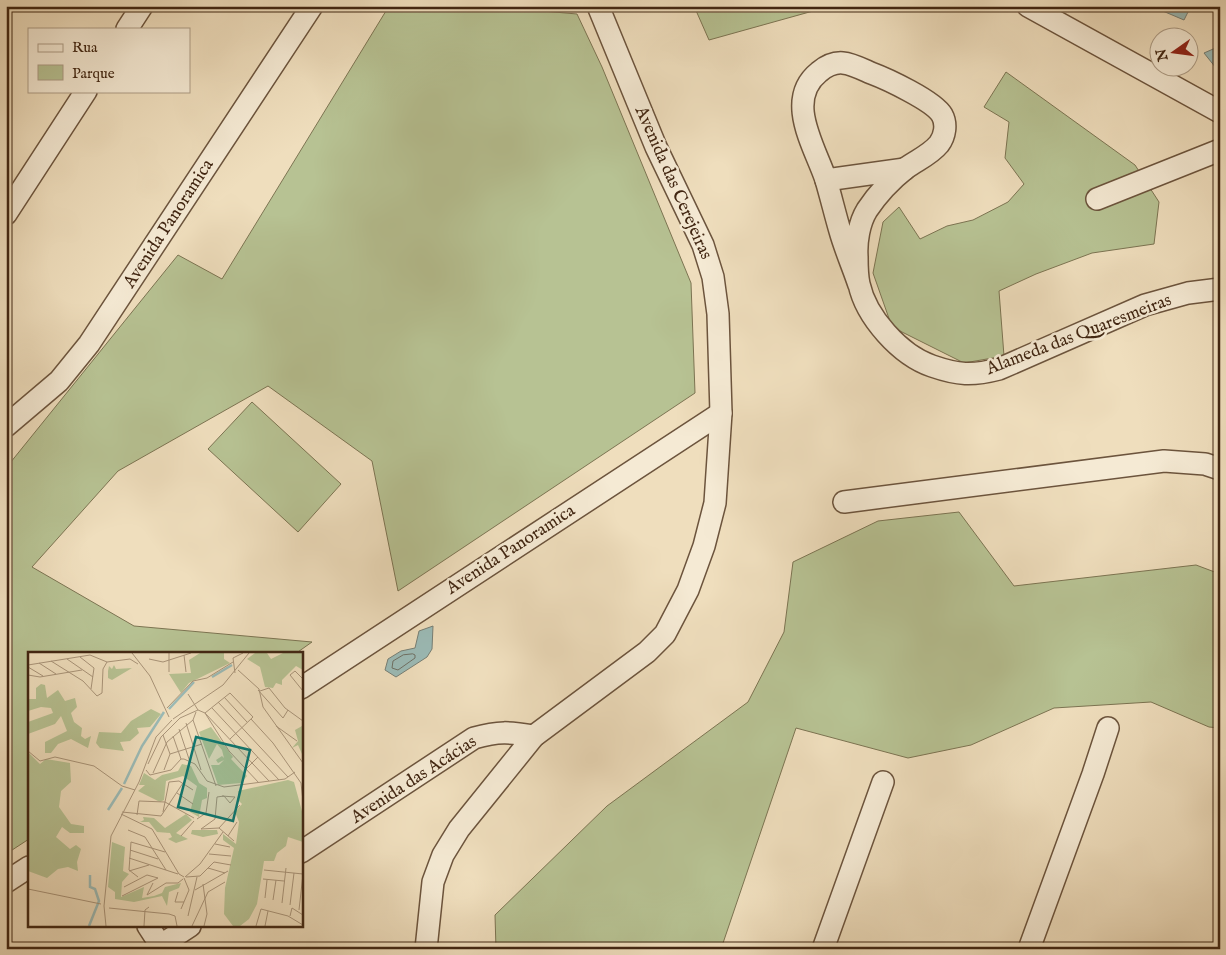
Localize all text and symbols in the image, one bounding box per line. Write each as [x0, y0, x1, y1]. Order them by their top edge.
legend [28, 28, 190, 92]
north arrow [1148, 28, 1198, 78]
text: Rua [72, 38, 98, 57]
text: N [1152, 47, 1173, 64]
text: Parque [72, 64, 115, 83]
street label: Avenida das Cerejeiras [628, 102, 717, 263]
street label: Avenida Panoramica [118, 155, 219, 294]
street label: Alameda das Quaresmeiras [982, 289, 1175, 381]
street label: Avenida Panoramica [441, 500, 580, 601]
inset map [28, 652, 302, 928]
street label: Avenida das Acácias [346, 731, 481, 830]

